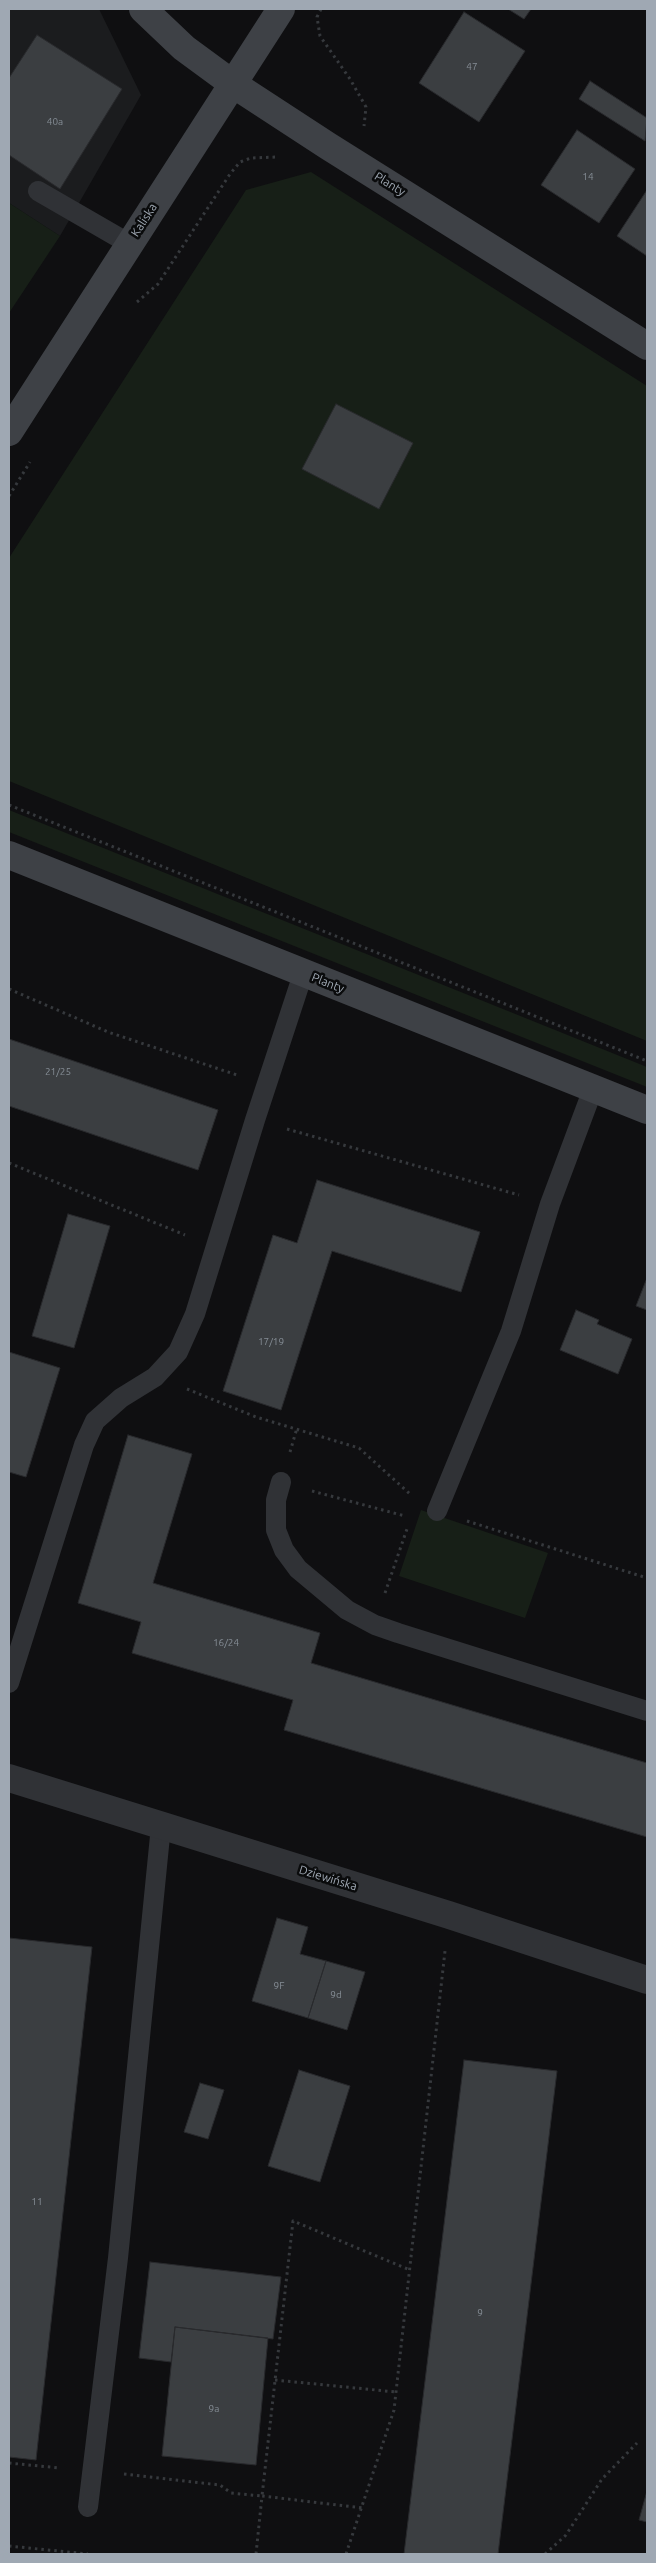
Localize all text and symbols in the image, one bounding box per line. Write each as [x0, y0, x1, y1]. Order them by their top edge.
house number: 47 [466, 61, 478, 73]
house number: 40a [47, 116, 63, 128]
street label: Planty [372, 169, 408, 199]
house number: 14 [582, 171, 594, 183]
street label: Kaliska [128, 201, 160, 239]
street label: Planty [310, 970, 346, 996]
house number: 21/25 [45, 1066, 71, 1078]
house number: 17/19 [258, 1336, 284, 1348]
house number: 16/24 [213, 1637, 239, 1649]
street label: Dziewińska [297, 1862, 359, 1894]
house number: 9F [274, 1980, 284, 1992]
house number: 9d [330, 1989, 342, 2001]
house number: 11 [31, 2196, 43, 2208]
house number: 9 [477, 2307, 483, 2319]
house number: 9a [209, 2403, 219, 2415]

